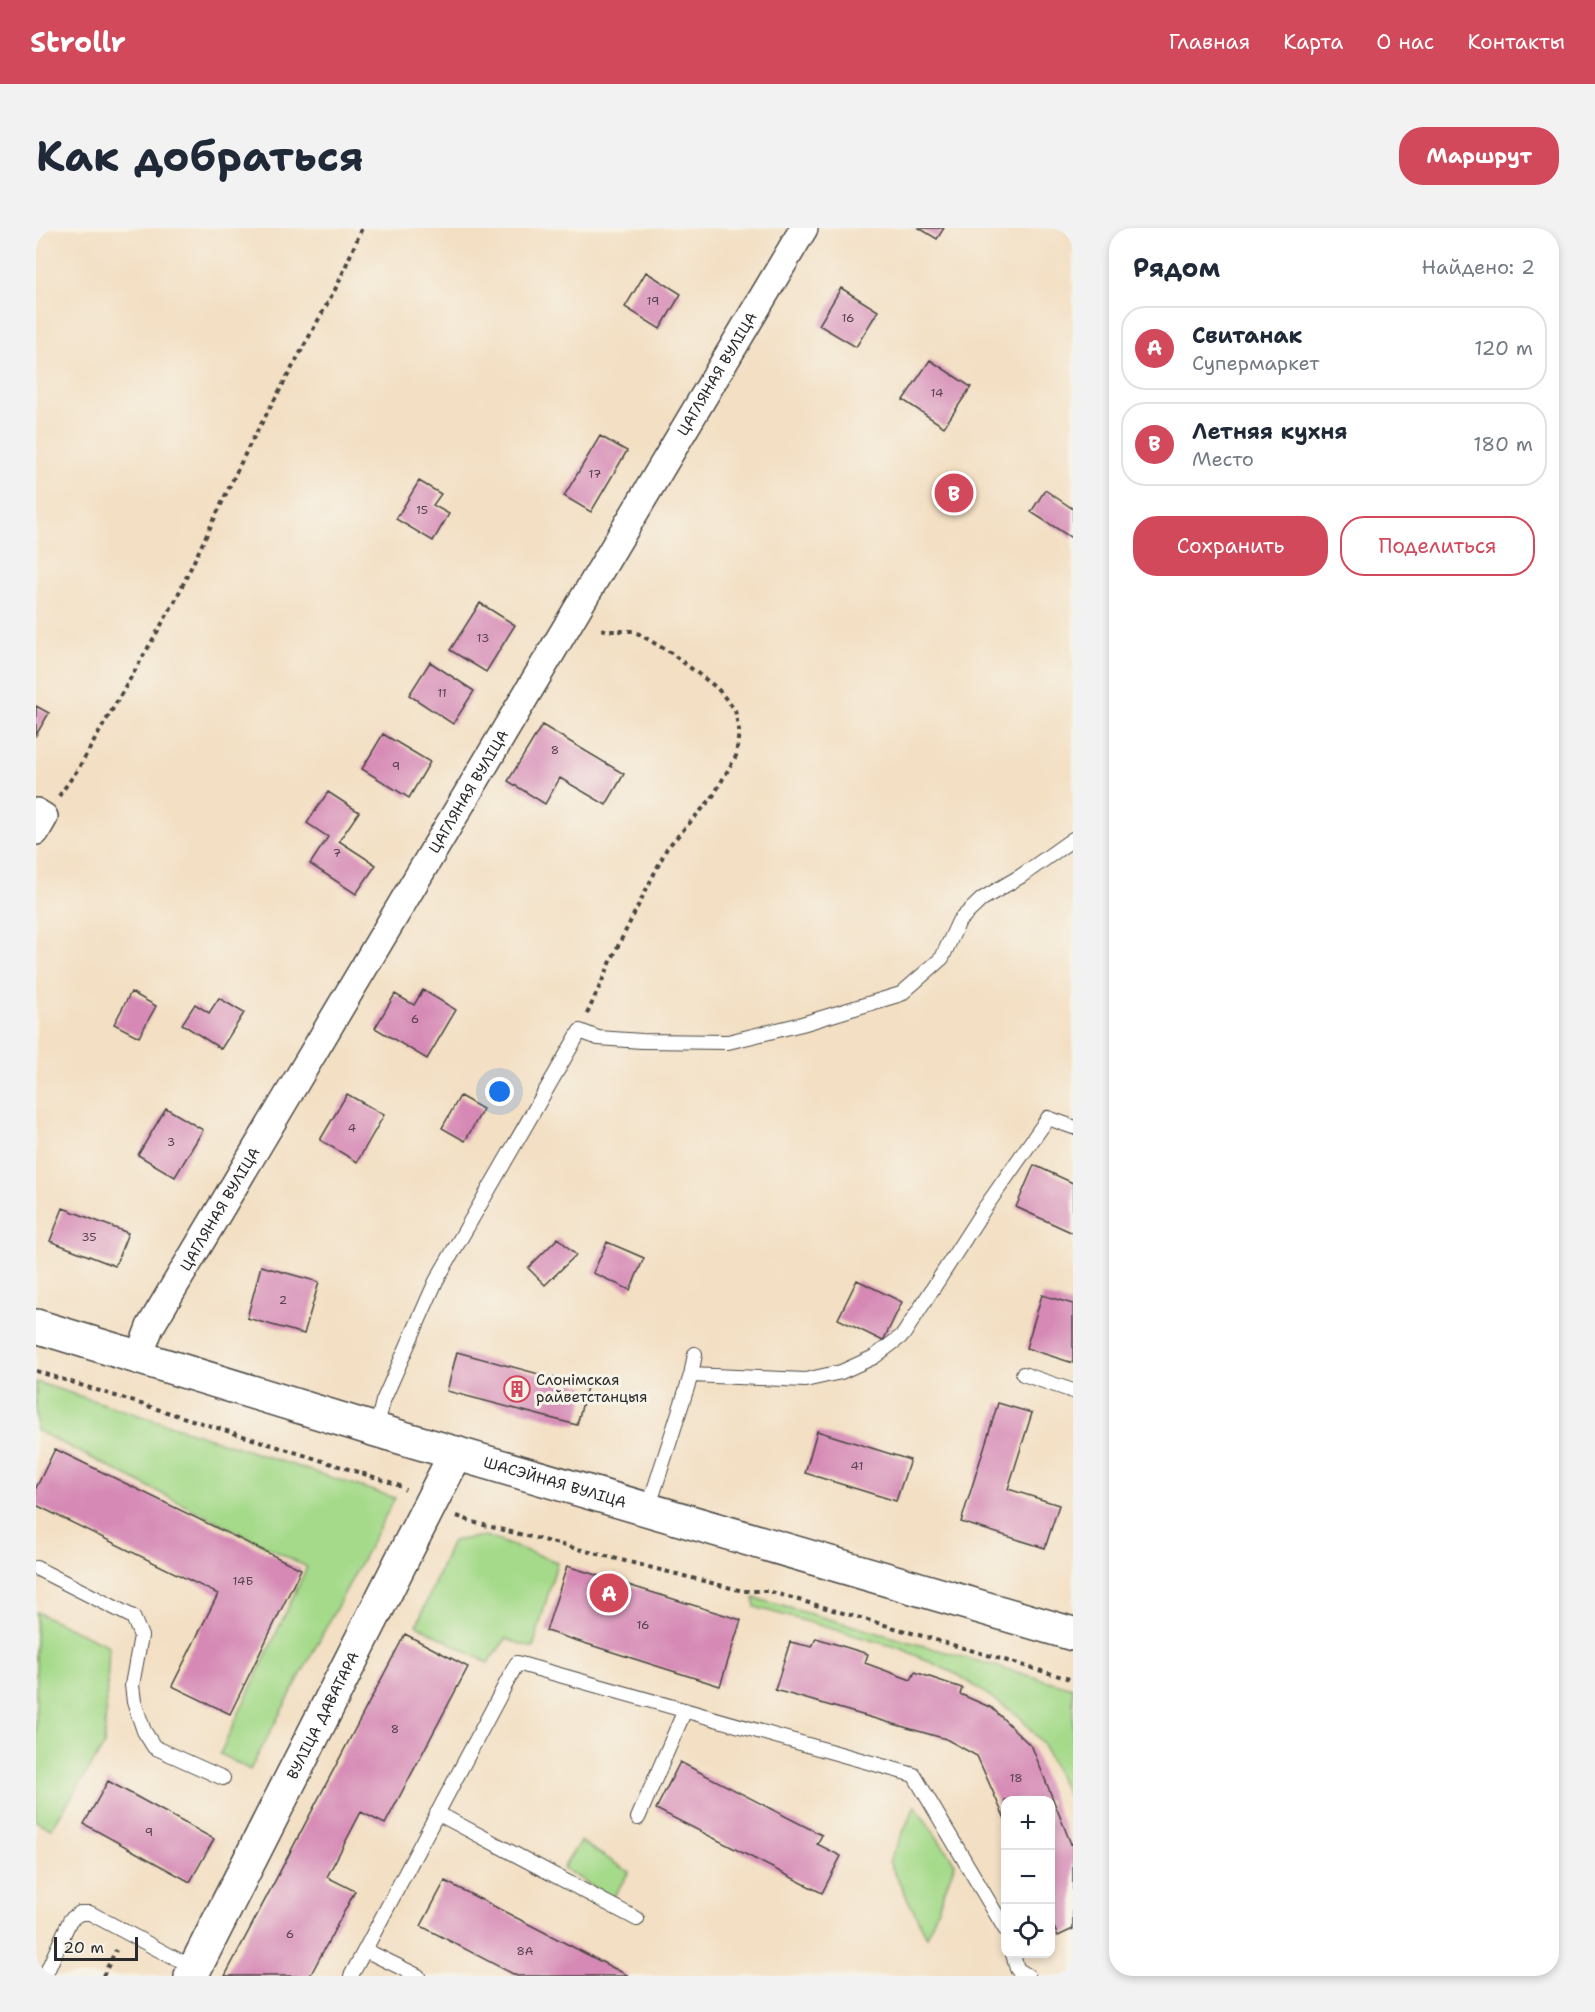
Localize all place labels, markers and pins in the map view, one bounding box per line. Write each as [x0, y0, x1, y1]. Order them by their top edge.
pin: B [934, 470, 974, 516]
place label: Слонімская райветстанцыя [536, 1370, 647, 1407]
building icon: Слонімская райветстанцыя [502, 1374, 532, 1404]
pin: A [590, 1570, 628, 1616]

